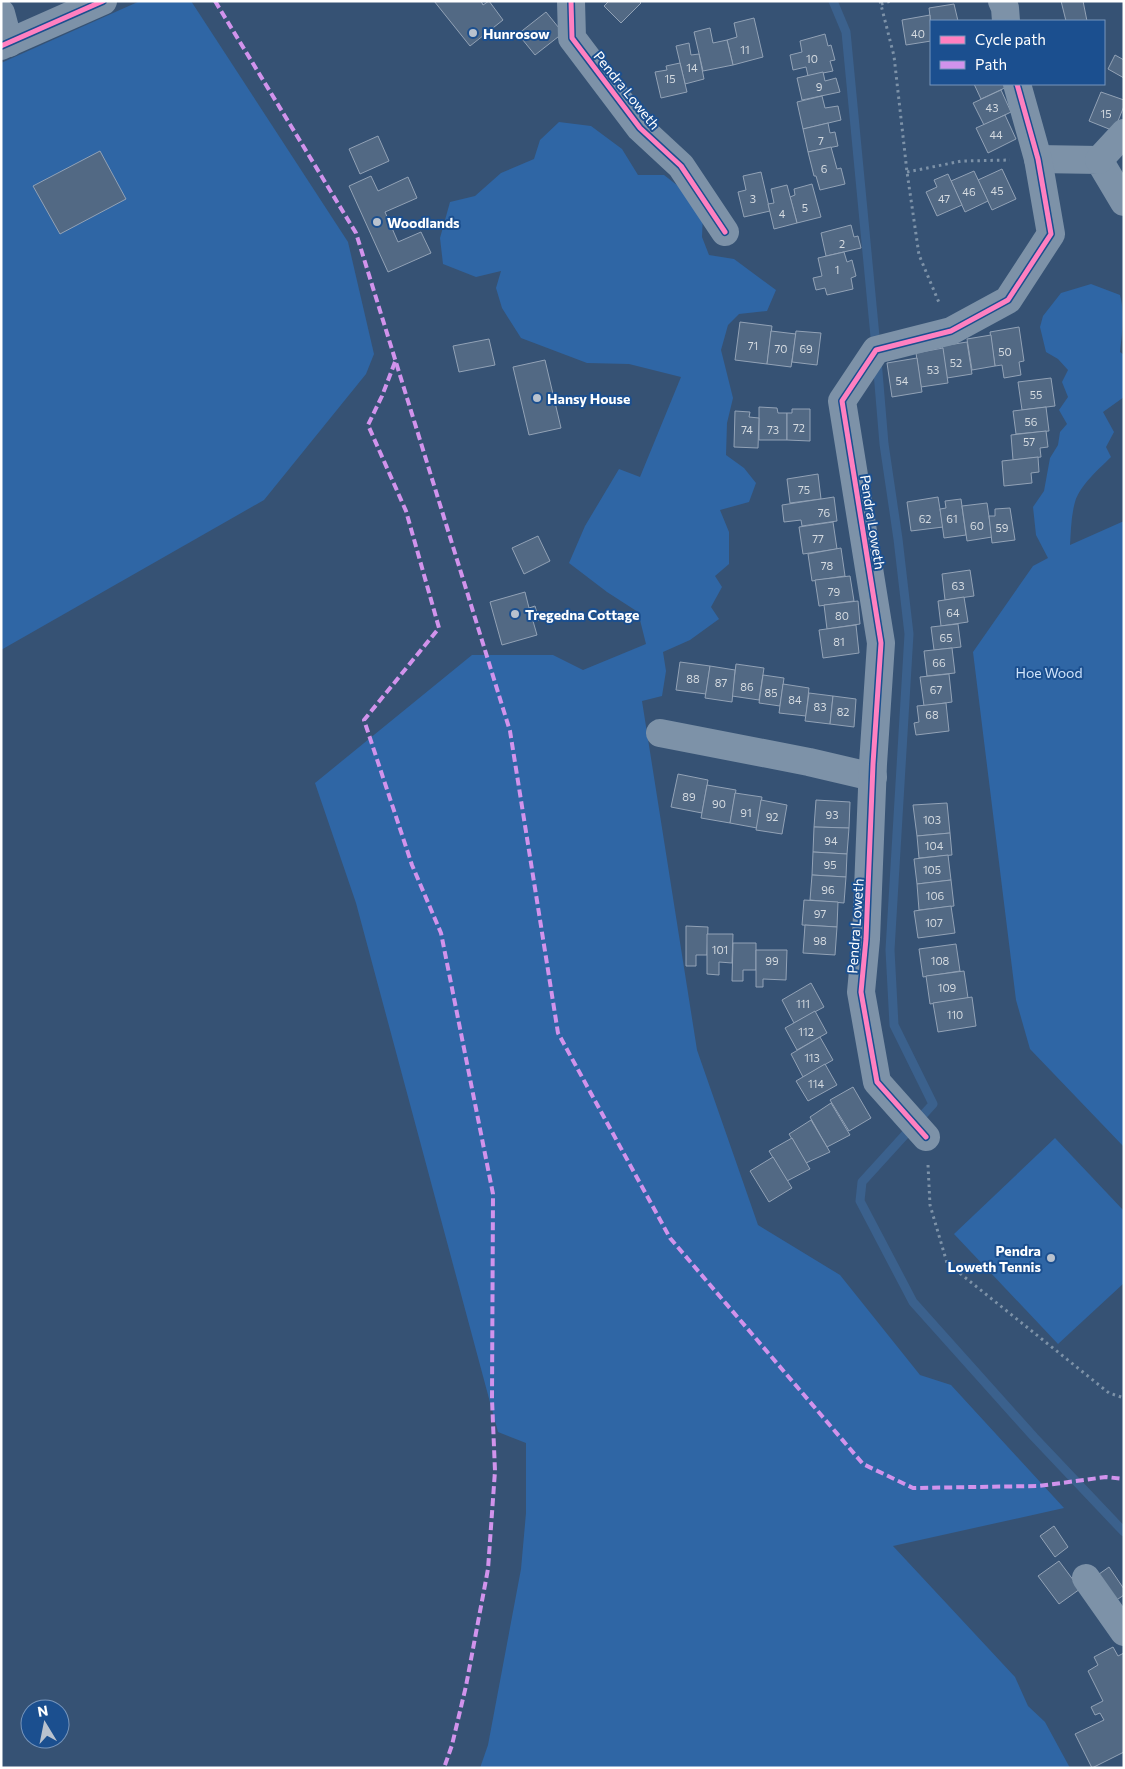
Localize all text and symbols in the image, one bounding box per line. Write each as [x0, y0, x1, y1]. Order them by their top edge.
legend [930, 20, 1105, 85]
place label: Hunrosow [483, 25, 550, 42]
marker: Hunrosow [467, 27, 479, 39]
house number: 40 [911, 27, 925, 40]
text: Cycle path [975, 30, 1046, 48]
house number: 11 [740, 43, 750, 56]
street label: Pendra Loweth [590, 47, 664, 133]
house number: 10 [806, 52, 818, 65]
text: Path [975, 55, 1007, 73]
house number: 14 [686, 61, 698, 74]
house number: 15 [664, 72, 676, 85]
house number: 9 [816, 80, 823, 93]
house number: 43 [986, 101, 998, 114]
house number: 15 [1100, 107, 1112, 120]
house number: 44 [989, 128, 1003, 141]
house number: 7 [818, 134, 824, 147]
house number: 6 [821, 162, 828, 175]
house number: 45 [991, 184, 1003, 197]
house number: 46 [962, 185, 976, 198]
house number: 3 [750, 192, 756, 205]
house number: 47 [938, 192, 950, 205]
house number: 5 [802, 201, 808, 214]
house number: 4 [779, 207, 786, 220]
place label: Woodlands [387, 214, 460, 231]
marker: Woodlands [371, 216, 383, 228]
house number: 2 [839, 237, 845, 250]
house number: 1 [835, 263, 839, 276]
house number: 71 [748, 339, 758, 352]
house number: 70 [775, 342, 787, 355]
house number: 69 [799, 342, 813, 355]
house number: 50 [998, 345, 1012, 358]
house number: 52 [950, 356, 962, 369]
house number: 53 [927, 363, 939, 376]
house number: 54 [896, 374, 909, 387]
house number: 55 [1030, 388, 1042, 401]
place label: Hansy House [547, 390, 630, 407]
marker: Hansy House [531, 392, 543, 404]
house number: 56 [1025, 415, 1038, 428]
house number: 72 [793, 421, 805, 434]
house number: 74 [741, 423, 753, 436]
house number: 73 [767, 423, 779, 436]
house number: 57 [1023, 435, 1035, 448]
street label: Pendra Loweth [857, 473, 889, 571]
house number: 75 [798, 483, 810, 496]
house number: 76 [818, 506, 831, 519]
house number: 62 [919, 512, 931, 525]
house number: 61 [946, 512, 958, 525]
house number: 60 [970, 519, 984, 532]
house number: 59 [996, 521, 1009, 534]
house number: 77 [812, 532, 824, 545]
house number: 78 [821, 559, 834, 572]
house number: 63 [952, 579, 964, 592]
house number: 79 [828, 585, 841, 598]
place label: Tregedna Cottage [525, 606, 639, 623]
house number: 64 [946, 606, 960, 619]
marker: Tregedna Cottage [509, 608, 521, 620]
house number: 80 [835, 609, 849, 622]
house number: 65 [940, 631, 953, 644]
house number: 81 [833, 635, 845, 648]
house number: 66 [932, 656, 946, 669]
park label: Hoe Wood [1015, 664, 1083, 681]
house number: 88 [686, 672, 700, 685]
house number: 87 [715, 676, 727, 689]
house number: 86 [740, 680, 754, 693]
house number: 67 [930, 683, 942, 696]
house number: 85 [765, 686, 778, 699]
house number: 84 [788, 693, 802, 706]
house number: 83 [814, 700, 826, 713]
house number: 82 [837, 705, 849, 718]
house number: 68 [925, 708, 939, 721]
house number: 89 [682, 790, 696, 803]
house number: 90 [712, 797, 726, 810]
house number: 91 [740, 806, 752, 819]
house number: 93 [826, 808, 838, 821]
house number: 92 [766, 810, 778, 823]
house number: 103 [923, 813, 941, 826]
house number: 94 [824, 834, 838, 847]
house number: 104 [925, 839, 944, 852]
house number: 95 [824, 858, 837, 871]
house number: 105 [923, 863, 941, 876]
street label: Pendra Loweth [843, 878, 867, 974]
house number: 96 [821, 883, 835, 896]
house number: 106 [926, 889, 945, 902]
house number: 97 [814, 907, 826, 920]
house number: 107 [925, 916, 943, 929]
house number: 98 [813, 934, 827, 947]
house number: 101 [712, 943, 728, 956]
house number: 99 [765, 954, 779, 967]
house number: 108 [931, 954, 950, 967]
house number: 109 [938, 981, 957, 994]
house number: 111 [796, 997, 810, 1010]
house number: 110 [947, 1008, 963, 1021]
house number: 112 [798, 1025, 814, 1038]
house number: 113 [804, 1051, 820, 1064]
house number: 114 [808, 1077, 824, 1090]
place label: Pendra Loweth Tennis [947, 1242, 1041, 1275]
marker: Pendra Loweth Tennis [1045, 1252, 1057, 1264]
north arrow [20, 1699, 70, 1749]
text: N [36, 1701, 49, 1720]

